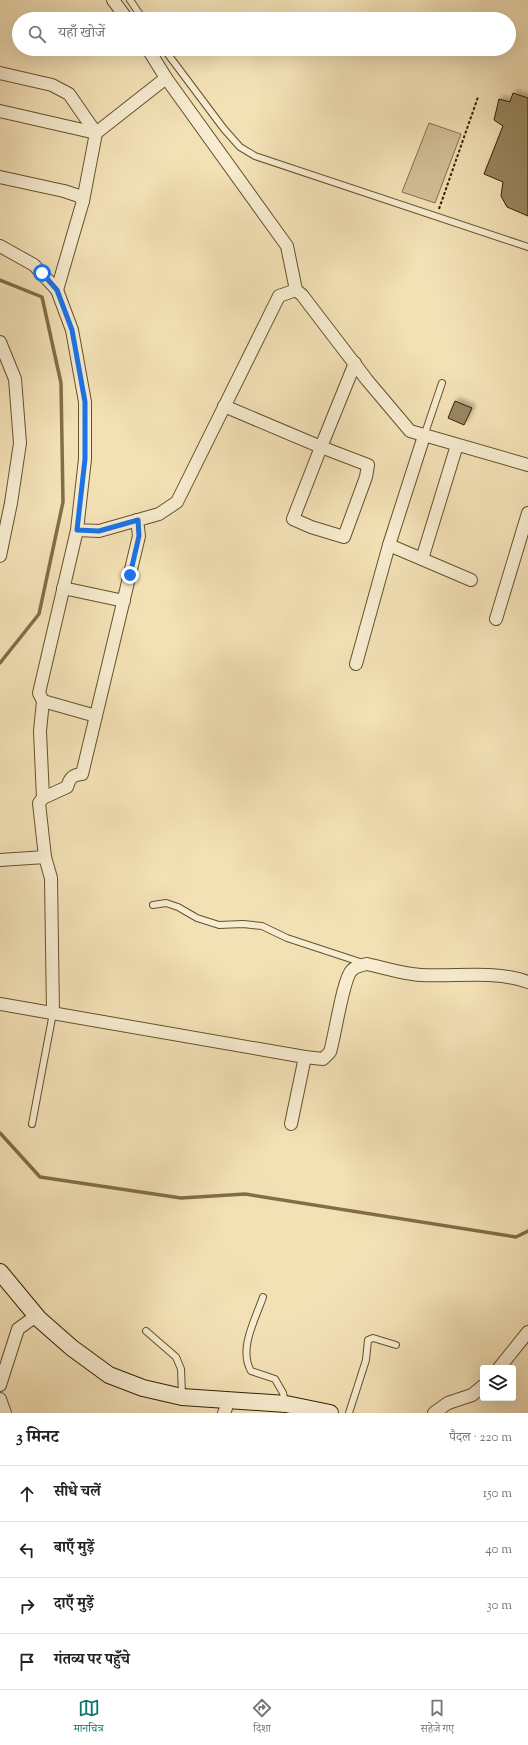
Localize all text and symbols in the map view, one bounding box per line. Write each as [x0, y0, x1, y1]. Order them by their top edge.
search box [12, 12, 516, 56]
icon: search [26, 23, 48, 45]
text: यहाँ खोजें [58, 23, 105, 44]
route start [33, 264, 51, 282]
route end [121, 566, 139, 584]
map controls [480, 1365, 516, 1401]
button: layers [480, 1365, 516, 1401]
text: 3 मिनट [16, 1426, 59, 1450]
text: पैदल · 220 m [449, 1429, 512, 1447]
text: सीधे चलें [54, 1482, 101, 1503]
icon: ahead [16, 1483, 38, 1505]
text: 150 m [483, 1485, 512, 1503]
text: बाएँ मुड़ें [54, 1538, 94, 1559]
icon: left [16, 1539, 38, 1561]
text: 40 m [485, 1541, 512, 1559]
text: दाएँ मुड़ें [54, 1594, 94, 1615]
icon: right [16, 1595, 38, 1617]
text: 30 m [486, 1597, 512, 1615]
text: गंतव्य पर पहुँचे [54, 1650, 130, 1671]
icon: arrive [16, 1651, 38, 1673]
tab: मानचित्र [74, 1697, 104, 1739]
tab: दिशा [251, 1697, 273, 1739]
tab: सहेजे गए [421, 1697, 454, 1739]

